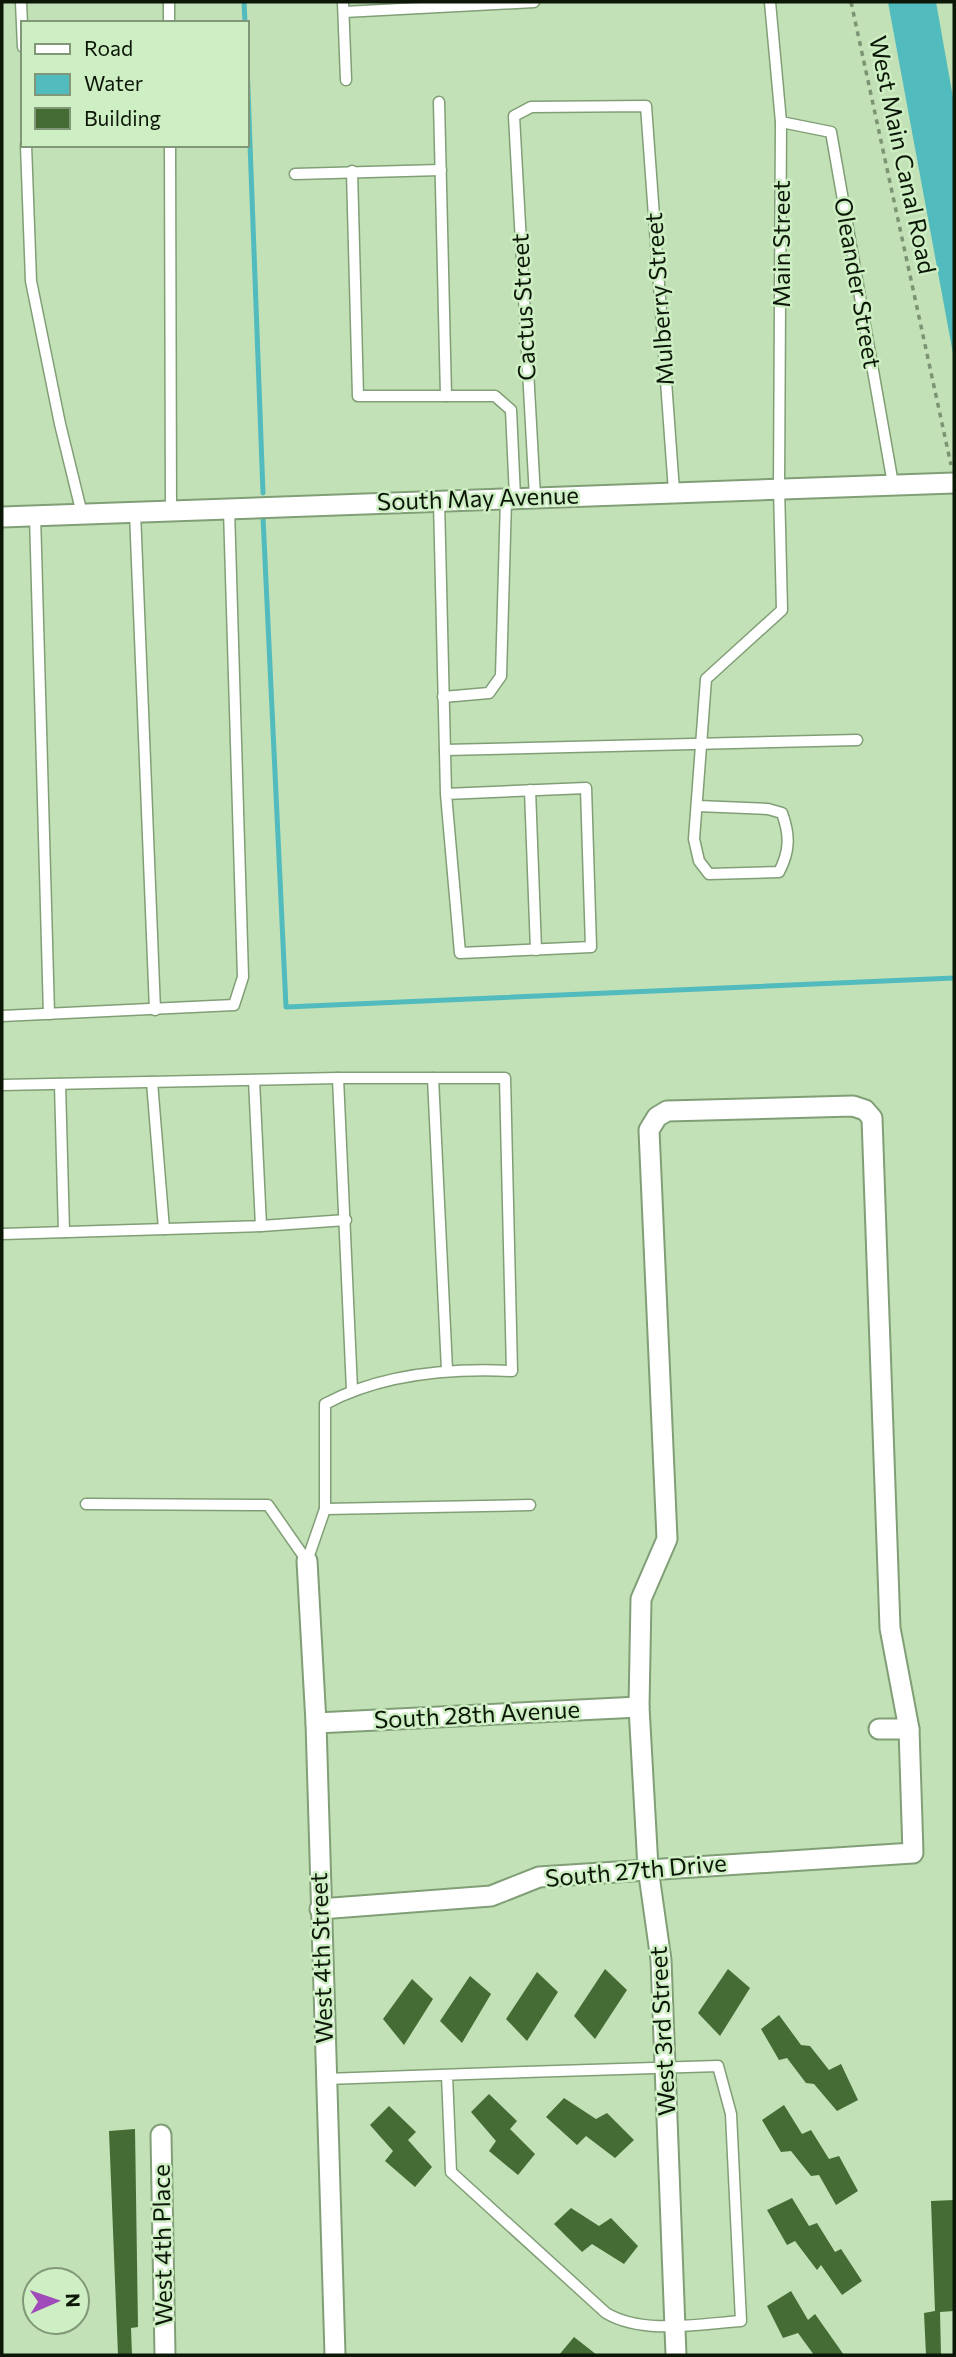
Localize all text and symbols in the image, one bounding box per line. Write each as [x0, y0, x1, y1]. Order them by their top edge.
legend [21, 21, 248, 147]
street label: West Main Canal Road [864, 33, 943, 276]
text: Road [84, 35, 133, 60]
text: Water [84, 70, 143, 95]
text: Building [84, 105, 161, 130]
street label: Main Street [766, 180, 795, 308]
street label: Oleander Street [829, 195, 888, 371]
street label: Mulberry Street [638, 212, 679, 387]
street label: Cactus Street [504, 233, 541, 381]
street label: South May Avenue [376, 479, 579, 516]
street label: South 28th Avenue [373, 1694, 581, 1733]
street label: South 27th Drive [544, 1847, 728, 1892]
street label: West 4th Street [303, 1872, 338, 2044]
street label: West 3rd Street [643, 1945, 680, 2117]
street label: West 4th Place [146, 2164, 177, 2326]
north arrow [21, 2266, 91, 2336]
text: N [62, 2293, 85, 2308]

